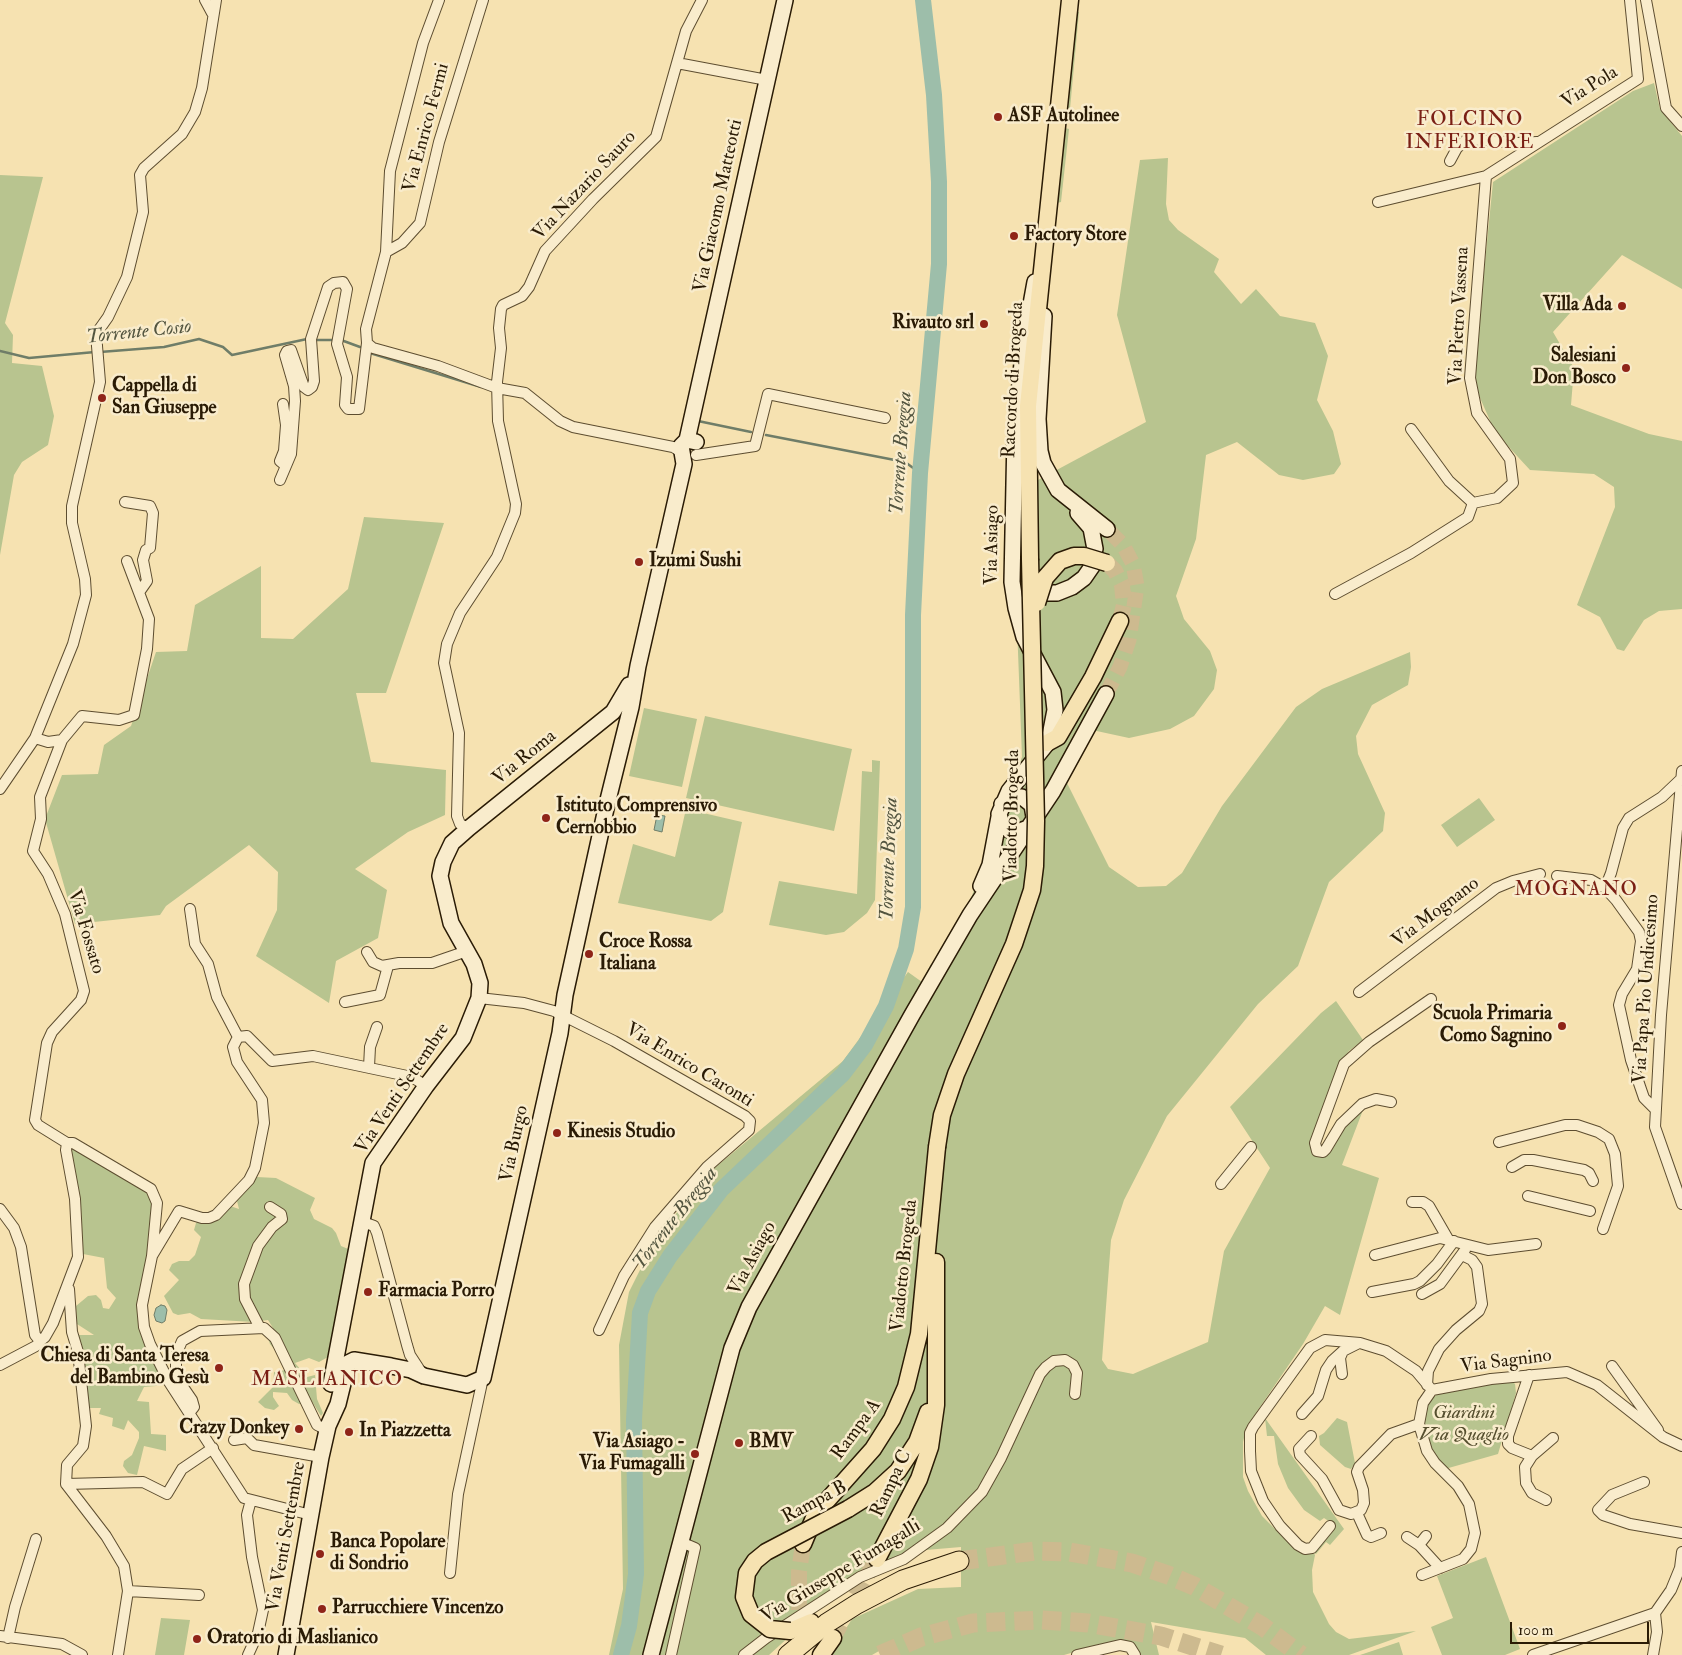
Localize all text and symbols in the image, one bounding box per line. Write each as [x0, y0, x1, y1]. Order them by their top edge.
street label: Via Enrico Fermi [399, 61, 455, 195]
street label: Via Pola [1557, 62, 1623, 114]
place label: ASF Autolinee [1008, 106, 1119, 128]
district label: FOLCINO INFERIORE [1404, 109, 1536, 156]
marker: ASF Autolinee [992, 111, 1004, 123]
street label: Via Giacomo Matteotti [690, 117, 748, 295]
street label: Via Nazario Sauro [529, 127, 641, 245]
place label: Factory Store [1024, 225, 1126, 247]
marker: Factory Store [1008, 230, 1020, 242]
street label: Via Pietro Vassena [1445, 246, 1475, 386]
place label: Villa Ada [1543, 295, 1612, 317]
marker: Villa Ada [1616, 300, 1628, 312]
street label: Raccordo di Brogeda [999, 301, 1029, 459]
place label: Rivauto srl [892, 313, 974, 335]
water label: Torrente Cosio [85, 316, 193, 350]
marker: Rivauto srl [978, 318, 990, 330]
place label: Salesiani Don Bosco [1533, 346, 1616, 390]
marker: Salesiani Don Bosco [1620, 362, 1632, 374]
place label: Cappella di San Giuseppe [112, 376, 217, 420]
water label: Torrente Breggia [886, 391, 918, 515]
marker: Cappella di San Giuseppe [96, 392, 108, 404]
street label: Via Asiago [981, 505, 1005, 585]
place label: Izumi Sushi [649, 551, 741, 573]
marker: Izumi Sushi [633, 556, 645, 568]
street label: Via Roma [489, 725, 561, 791]
street label: Viadotto Brogeda [1000, 749, 1026, 883]
place label: Istituto Comprensivo Cernobbio [556, 796, 717, 840]
water label: Torrente Breggia [876, 797, 904, 921]
marker: Istituto Comprensivo Cernobbio [540, 812, 552, 824]
street label: Via Mognano [1388, 873, 1484, 953]
district label: MOGNANO [1513, 879, 1639, 903]
street label: Via Fossato [61, 887, 109, 977]
street label: Via Papa Pio Undicesimo [1629, 894, 1665, 1084]
place label: Croce Rossa Italiana [599, 932, 692, 976]
marker: Croce Rossa Italiana [583, 948, 595, 960]
place label: Scuola Primaria Como Sagnino [1433, 1004, 1552, 1048]
street label: Via Venti Settembre [351, 1019, 455, 1159]
street label: Via Enrico Caronti [621, 1019, 757, 1113]
marker: Scuola Primaria Como Sagnino [1556, 1020, 1568, 1032]
street label: Via Burgo [496, 1103, 534, 1185]
place label: Kinesis Studio [567, 1122, 675, 1144]
marker: Kinesis Studio [551, 1127, 563, 1139]
water label: Torrente Breggia [628, 1163, 724, 1275]
street label: Viadotto Brogeda [887, 1199, 923, 1333]
street label: Via Asiago [724, 1218, 782, 1300]
place label: Farmacia Porro [378, 1281, 494, 1303]
marker: Farmacia Porro [362, 1286, 374, 1298]
street label: Via Sagnino [1459, 1345, 1553, 1379]
place label: Chiesa di Santa Teresa del Bambino Gesù [41, 1346, 209, 1390]
marker: Chiesa di Santa Teresa del Bambino Gesù [213, 1362, 225, 1374]
district label: MASLIANICO [250, 1367, 404, 1393]
street label: Rampa A [827, 1395, 887, 1465]
park label: Giardini Via Quaglio [1419, 1403, 1509, 1447]
place label: Crazy Donkey [179, 1418, 289, 1440]
place label: In Piazzetta [359, 1421, 451, 1443]
marker: Crazy Donkey [293, 1423, 305, 1435]
marker: In Piazzetta [343, 1426, 355, 1438]
place label: Via Asiago - Via Fumagalli [579, 1432, 685, 1476]
place label: BMV [749, 1432, 793, 1454]
marker: BMV [733, 1437, 745, 1449]
street label: Rampa C [867, 1447, 917, 1521]
marker: Via Asiago - Via Fumagalli [689, 1448, 701, 1460]
street label: Via Venti Settembre [263, 1460, 311, 1614]
street label: Rampa B [779, 1477, 851, 1529]
street label: Via Giuseppe Fumagalli [757, 1515, 925, 1629]
place label: Banca Popolare di Sondrio [330, 1532, 446, 1576]
marker: Banca Popolare di Sondrio [314, 1548, 326, 1560]
place label: Parrucchiere Vincenzo [332, 1598, 503, 1620]
marker: Parrucchiere Vincenzo [316, 1603, 328, 1615]
scale bar [1512, 1612, 1651, 1644]
text: 100 m [1518, 1621, 1553, 1640]
place label: Oratorio di Maslianico [207, 1628, 378, 1650]
marker: Oratorio di Maslianico [191, 1633, 203, 1645]

